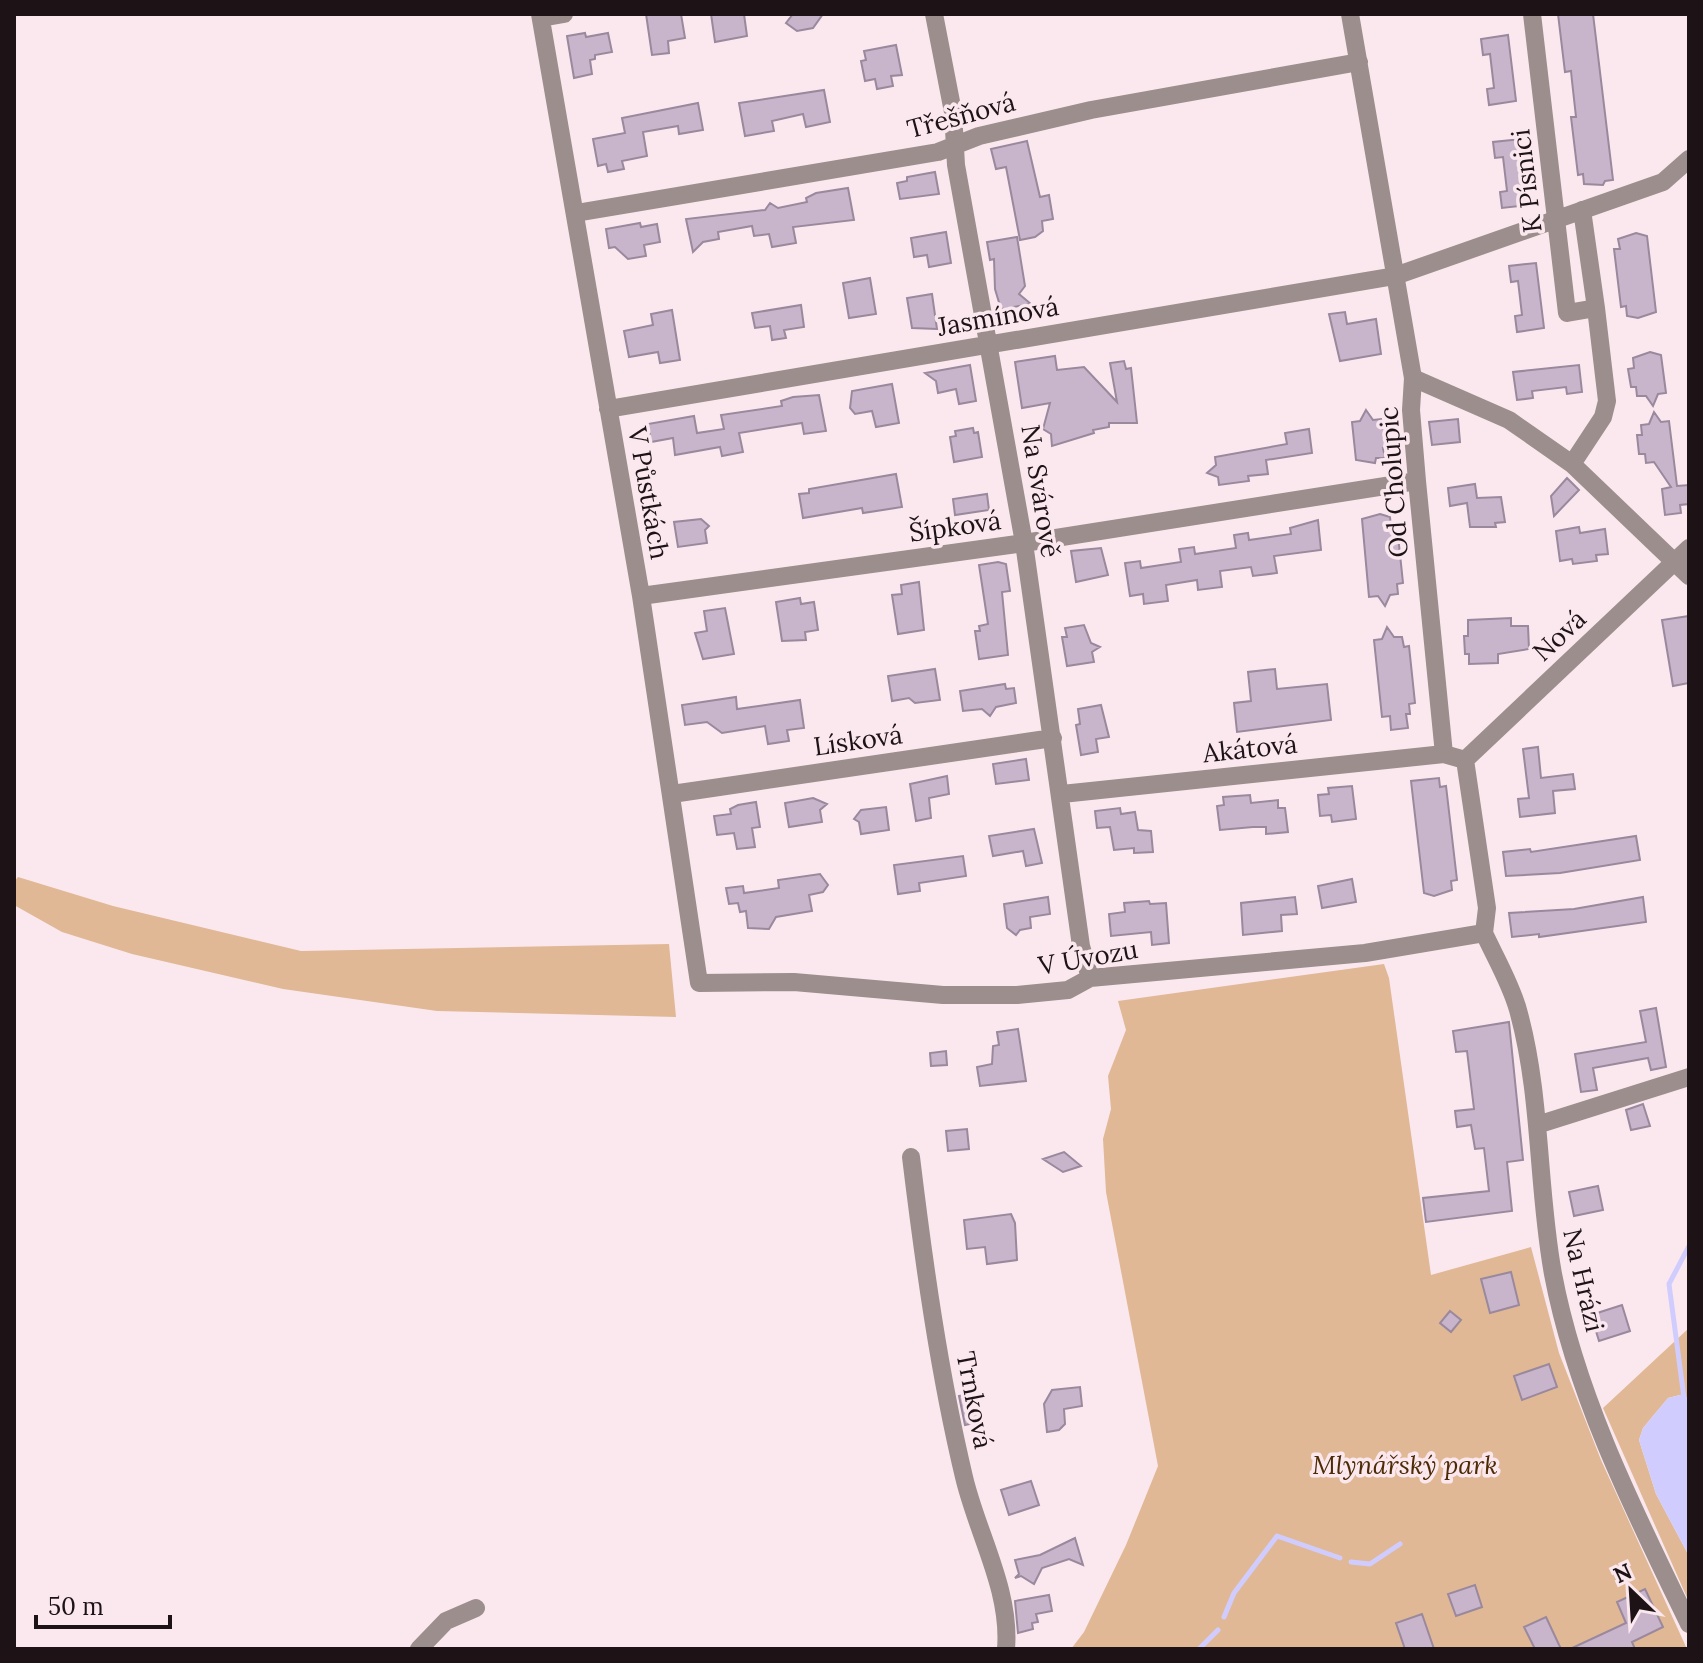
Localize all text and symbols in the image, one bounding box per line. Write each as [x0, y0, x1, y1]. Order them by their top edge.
street label: Třešňová [903, 85, 1019, 145]
street label: K Písnici [1503, 127, 1549, 235]
street label: Jasmínová [934, 289, 1061, 343]
street label: Od Cholupic [1371, 405, 1415, 559]
street label: Na Svárově [1014, 422, 1068, 560]
street label: V Půstkách [621, 423, 677, 562]
street label: Šípková [907, 503, 1003, 549]
street label: Nová [1525, 602, 1593, 668]
street label: Lísková [811, 717, 905, 763]
street label: Akátová [1200, 727, 1299, 769]
street label: V Úvozu [1035, 932, 1140, 982]
street label: Na Hrázi [1556, 1225, 1612, 1335]
street label: Trnková [949, 1349, 1001, 1451]
park label: Mlynářský park [1312, 1448, 1498, 1481]
north arrow [1591, 1551, 1671, 1631]
text: N [1609, 1557, 1636, 1589]
scale bar [36, 1579, 170, 1629]
text: 50 m [48, 1591, 104, 1622]

